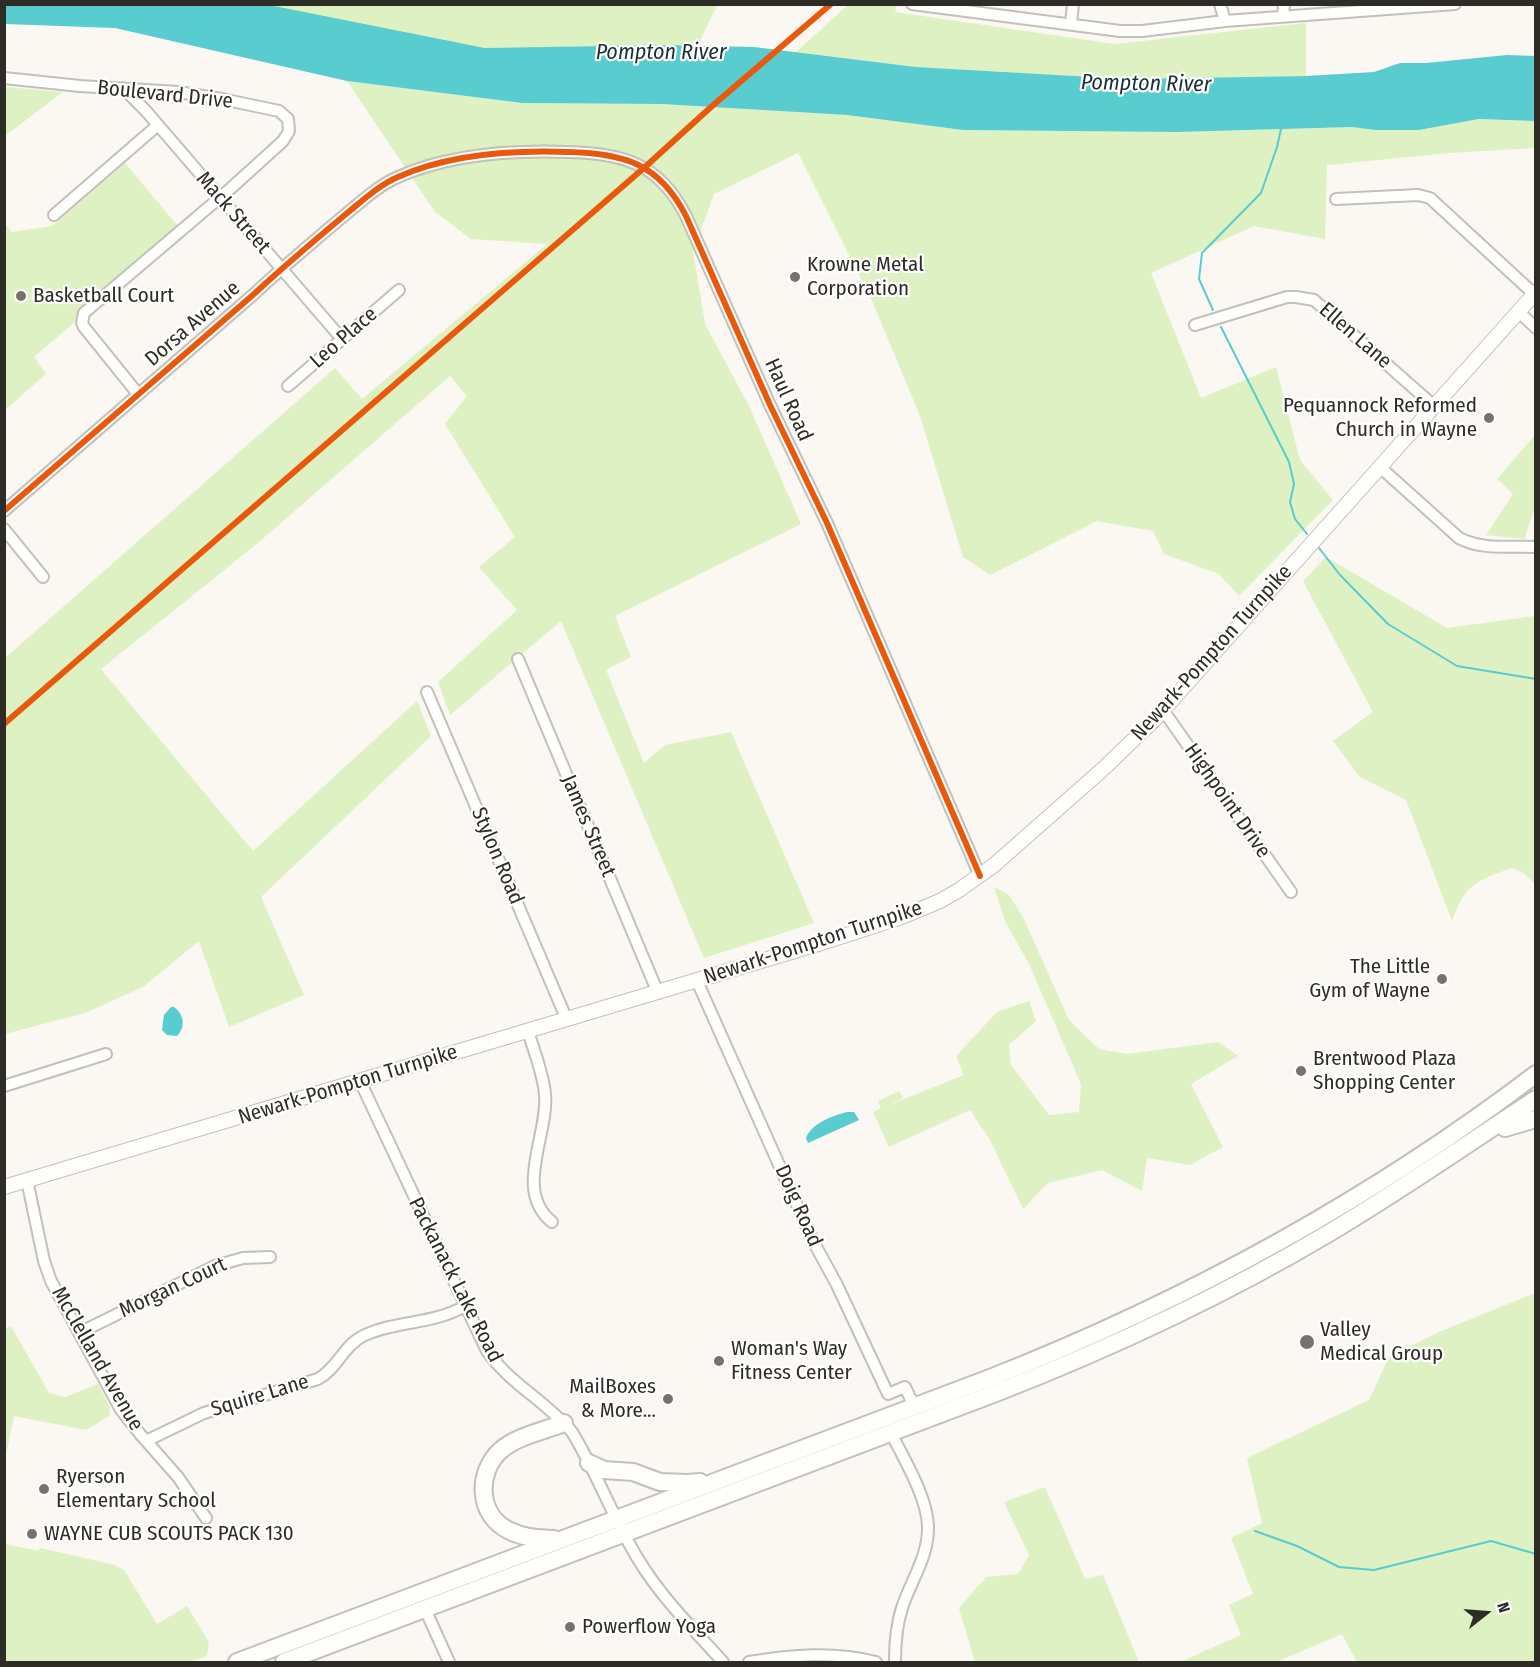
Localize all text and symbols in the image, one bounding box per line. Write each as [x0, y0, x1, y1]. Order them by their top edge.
water label: Pompton River [596, 40, 726, 66]
water label: Pompton River [1081, 70, 1211, 98]
street label: Boulevard Drive [96, 75, 234, 115]
street label: Mack Street [191, 167, 275, 259]
place label: Krowne Metal Corporation [807, 252, 924, 302]
marker: Krowne Metal Corporation [788, 270, 802, 284]
street label: Dorsa Avenue [140, 276, 246, 372]
place label: Basketball Court [33, 283, 174, 309]
marker: Basketball Court [14, 289, 28, 303]
street label: Ellen Lane [1314, 298, 1396, 374]
street label: Leo Place [305, 302, 383, 374]
street label: Haul Road [759, 355, 817, 445]
place label: Pequannock Reformed Church in Wayne [1283, 393, 1477, 443]
marker: Pequannock Reformed Church in Wayne [1482, 411, 1496, 425]
street label: Newark-Pompton Turnpike [1126, 560, 1298, 746]
street label: Highpoint Drive [1178, 739, 1276, 863]
street label: James Street [555, 771, 621, 881]
street label: Stylon Road [465, 804, 529, 908]
street label: Newark-Pompton Turnpike [701, 896, 925, 990]
place label: The Little Gym of Wayne [1309, 954, 1430, 1004]
marker: The Little Gym of Wayne [1435, 972, 1449, 986]
street label: Newark-Pompton Turnpike [235, 1040, 461, 1130]
place label: Brentwood Plaza Shopping Center [1313, 1046, 1456, 1096]
marker: Brentwood Plaza Shopping Center [1294, 1064, 1308, 1078]
street label: Doig Road [769, 1161, 827, 1251]
street label: Packanack Lake Road [402, 1193, 508, 1367]
street label: Morgan Court [115, 1252, 231, 1324]
street label: McClelland Avenue [46, 1283, 148, 1435]
place label: Valley Medical Group [1320, 1317, 1443, 1367]
marker: Valley Medical Group [1298, 1333, 1316, 1351]
place label: Woman's Way Fitness Center [731, 1336, 852, 1386]
marker: Woman's Way Fitness Center [712, 1354, 726, 1368]
street label: Squire Lane [208, 1369, 312, 1423]
place label: MailBoxes & More... [569, 1374, 656, 1424]
marker: MailBoxes & More... [661, 1392, 675, 1406]
place label: Ryerson Elementary School [56, 1464, 216, 1514]
marker: Ryerson Elementary School [37, 1482, 51, 1496]
place label: WAYNE CUB SCOUTS PACK 130 [44, 1521, 294, 1547]
marker: WAYNE CUB SCOUTS PACK 130 [25, 1527, 39, 1541]
north arrow [1456, 1583, 1516, 1643]
text: N [1493, 1600, 1514, 1615]
place label: Powerflow Yoga [582, 1614, 716, 1640]
marker: Powerflow Yoga [563, 1620, 577, 1634]

